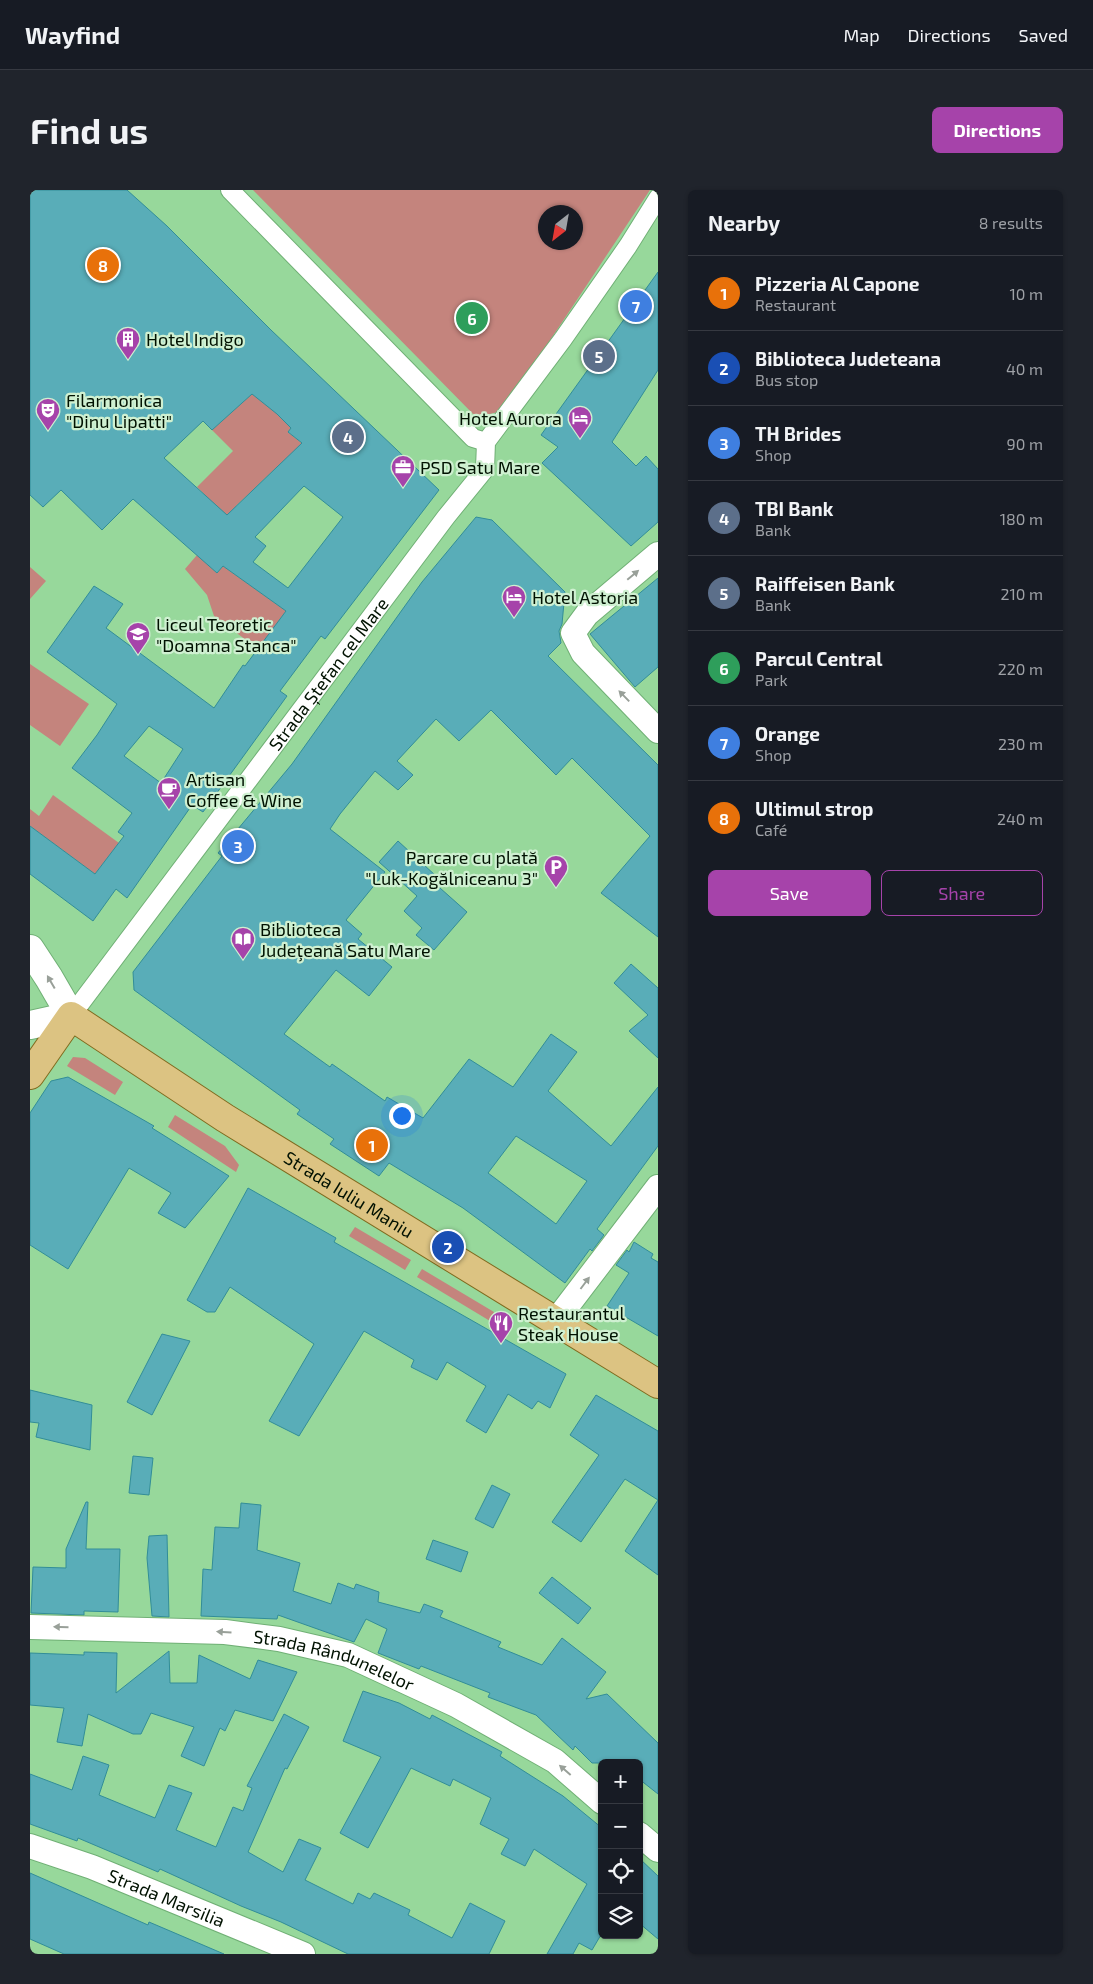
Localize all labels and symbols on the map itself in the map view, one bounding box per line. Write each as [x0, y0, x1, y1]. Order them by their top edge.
north arrow [538, 205, 583, 250]
pin: 8 [87, 246, 119, 284]
pin: 7 [620, 287, 652, 325]
pin: 6 [456, 299, 488, 337]
building icon: Hotel Indigo [115, 326, 141, 360]
place label: Hotel Indigo [146, 328, 244, 350]
pin: 5 [583, 337, 615, 375]
place label: Filarmonica "Dinu Lipatti" [66, 389, 172, 432]
theatre icon: Filarmonica "Dinu Lipatti" [35, 397, 61, 431]
hotel icon: Hotel Aurora [567, 405, 593, 439]
place label: Hotel Aurora [459, 407, 562, 429]
pin: 4 [332, 418, 364, 456]
office icon: PSD Satu Mare [390, 454, 416, 488]
place label: PSD Satu Mare [420, 456, 540, 478]
one-way arrow [626, 570, 639, 581]
hotel icon: Hotel Astoria [501, 584, 527, 618]
place label: Hotel Astoria [532, 586, 638, 608]
street label: Strada Ștefan cel Mare [264, 593, 393, 755]
place label: Liceul Teoretic "Doamna Stanca" [156, 613, 297, 656]
school or university icon: Liceul Teoretic "Doamna Stanca" [125, 621, 151, 655]
one-way arrow [618, 690, 630, 702]
place label: Artisan Coffee & Wine [186, 768, 302, 811]
cafe icon: Artisan Coffee & Wine [156, 776, 182, 810]
pin: 3 [222, 827, 254, 865]
place label: Parcare cu plată "Luk-Kogălniceanu 3" [365, 846, 538, 889]
parking icon: Parcare cu plată "Luk-Kogălniceanu 3" [543, 854, 569, 888]
place label: Biblioteca Judeţeană Satu Mare [260, 918, 431, 962]
library icon: Biblioteca Judeţeană Satu Mare [230, 926, 256, 960]
one-way arrow [47, 975, 56, 988]
your location [389, 1103, 415, 1129]
pin: 1 [356, 1126, 388, 1164]
street label: Strada Iuliu Maniu [280, 1146, 418, 1242]
pin: 2 [432, 1228, 464, 1266]
one-way arrow [579, 1277, 590, 1290]
place label: Restaurantul Steak House [518, 1302, 626, 1345]
restaurant icon: Restaurantul Steak House [488, 1310, 514, 1344]
one-way arrow [53, 1623, 69, 1631]
street label: Strada Rândunelelor [252, 1625, 418, 1695]
one-way arrow [215, 1628, 231, 1636]
one-way arrow [559, 1764, 571, 1776]
street label: Strada Marsilia [105, 1864, 228, 1932]

